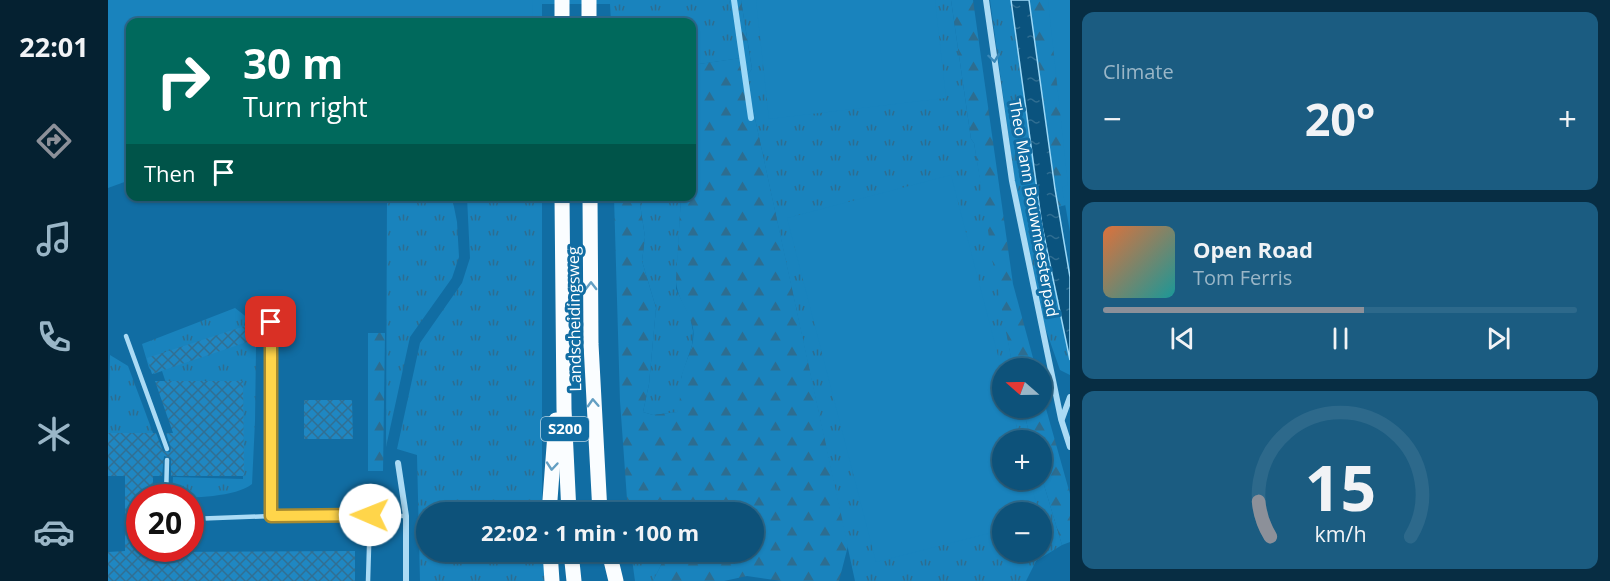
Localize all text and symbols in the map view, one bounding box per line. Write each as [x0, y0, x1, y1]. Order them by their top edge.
text: 22:01 [19, 28, 89, 65]
text: 30 m [243, 34, 343, 91]
icon: right [144, 42, 222, 120]
one-way arrow [988, 53, 1000, 62]
text: Climate [1103, 58, 1174, 85]
text: Turn right [243, 88, 368, 125]
text: 20° [1305, 88, 1375, 149]
text: − [1103, 96, 1122, 141]
text: + [1558, 96, 1577, 141]
street label: Theo Mann Bouwmeesterpad [1004, 97, 1064, 319]
icon: directions [33, 120, 75, 162]
icon: arrive [207, 156, 240, 189]
text: Then [144, 158, 195, 188]
icon: music [33, 218, 75, 260]
text: Open Road [1193, 234, 1313, 264]
street label: Landscheidingsweg [562, 246, 586, 392]
text: Tom Ferris [1193, 264, 1292, 291]
one-way arrow [584, 281, 597, 290]
pin [245, 296, 296, 347]
icon: arrive [254, 305, 287, 338]
icon: phone [33, 316, 75, 358]
icon: previous [1166, 322, 1199, 355]
icon: pause [1324, 322, 1357, 355]
icon: next [1482, 322, 1515, 355]
north arrow [992, 358, 1052, 418]
map controls [992, 358, 1052, 562]
one-way arrow [587, 398, 600, 407]
icon: climate [33, 413, 75, 455]
road number: S200 [541, 417, 589, 441]
button: + [992, 430, 1052, 490]
text: 15 [1304, 444, 1376, 529]
one-way arrow [546, 462, 559, 471]
position arrow [338, 483, 402, 547]
speed limit sign: 20 [126, 484, 204, 562]
button: − [992, 502, 1052, 562]
icon: car [33, 511, 75, 553]
text: 22:02 · 1 min · 100 m [481, 517, 699, 547]
text: km/h [1314, 520, 1366, 549]

